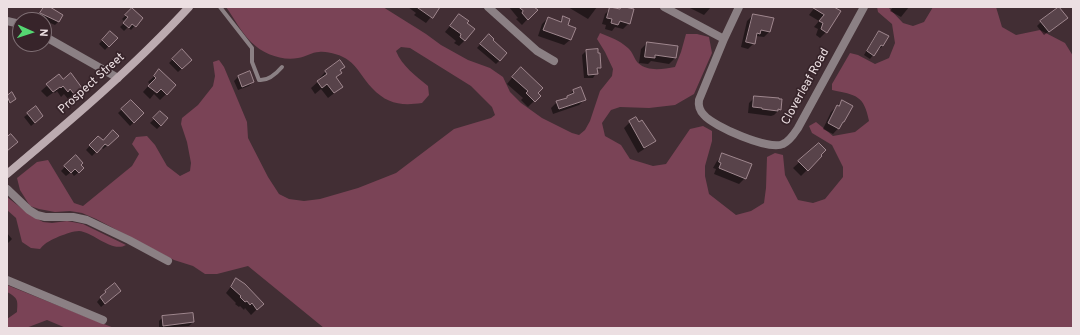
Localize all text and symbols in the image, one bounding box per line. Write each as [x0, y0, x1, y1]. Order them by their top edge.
north arrow [12, 12, 52, 52]
text: N [36, 28, 50, 37]
street label: Cloverleaf Road [779, 46, 833, 128]
street label: Prospect Street [56, 51, 128, 117]

